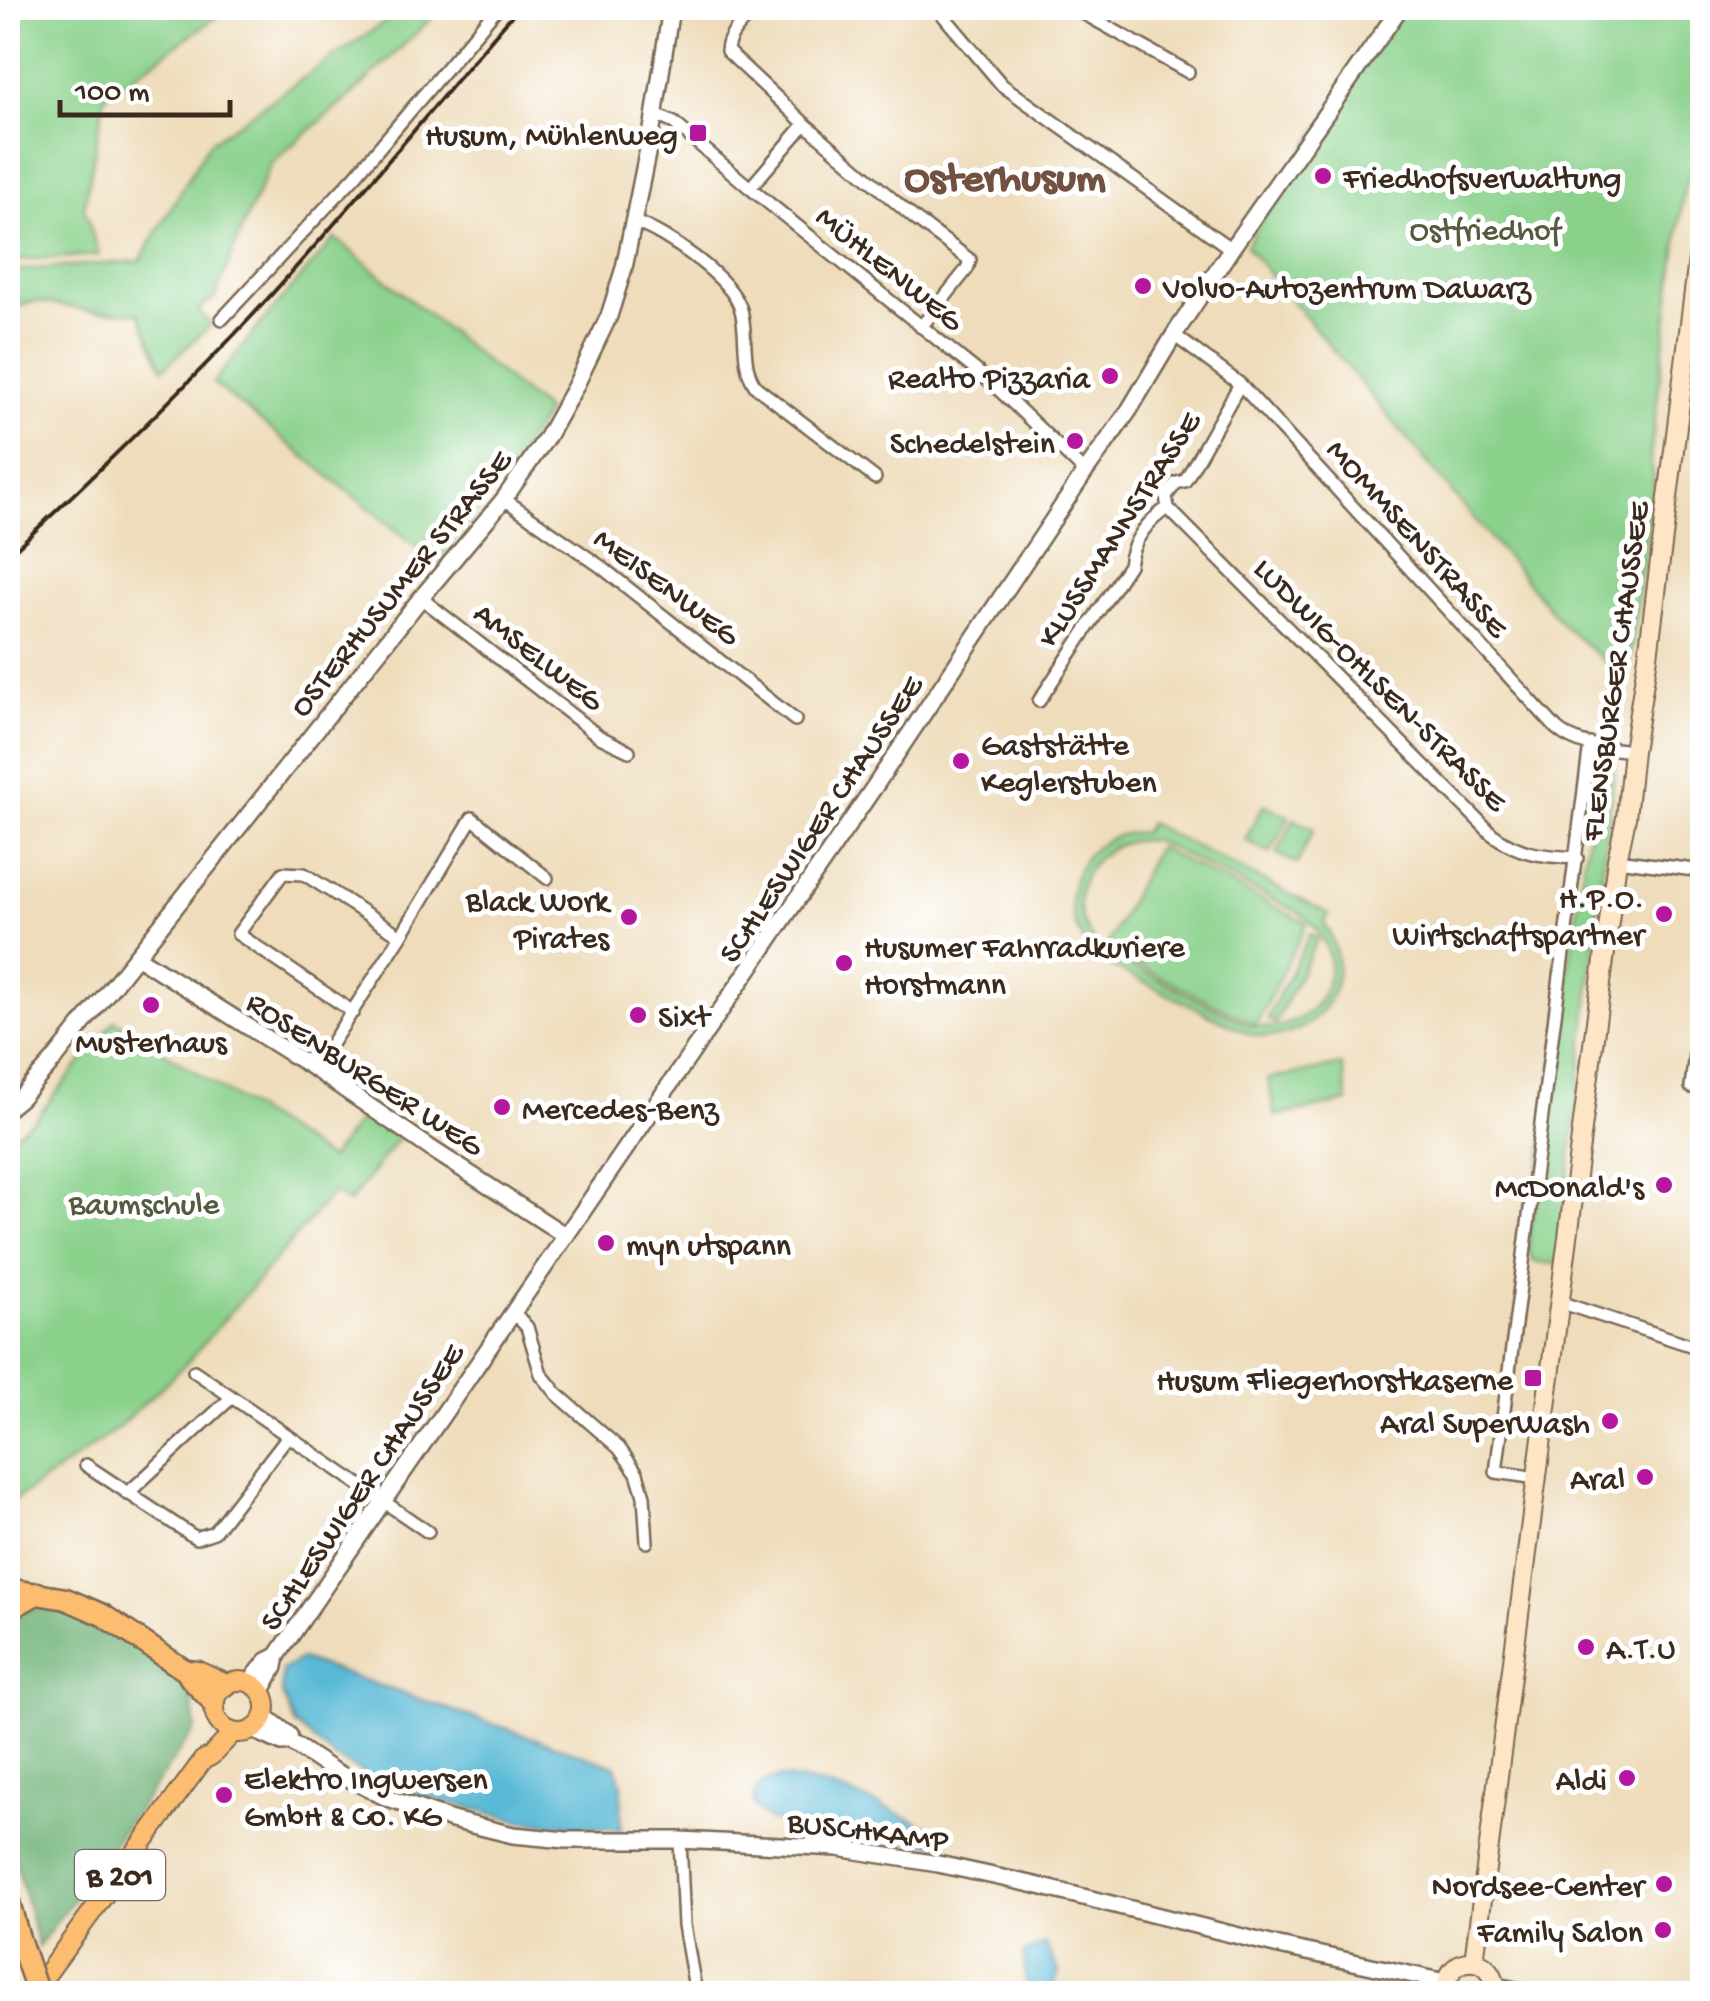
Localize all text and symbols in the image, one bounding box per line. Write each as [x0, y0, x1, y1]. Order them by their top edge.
scale bar [60, 55, 230, 117]
text: 100 m [74, 77, 150, 112]
place label: Husum, Mühlenweg [425, 119, 678, 157]
marker: Husum, Mühlenweg [687, 122, 709, 144]
district label: Osterhusum [904, 157, 1106, 206]
place label: Friedhofsverwaltung [1342, 162, 1621, 200]
marker: Friedhofsverwaltung [1312, 165, 1334, 187]
street label: MÜHLENWEG [806, 200, 971, 343]
park label: Ostfriedhof [1409, 214, 1563, 252]
place label: Volvo-Autozentrum Dawarz [1162, 272, 1532, 310]
marker: Volvo-Autozentrum Dawarz [1132, 275, 1154, 297]
place label: Realto Pizzaria [888, 362, 1091, 400]
marker: Realto Pizzaria [1099, 365, 1121, 387]
street label: KLUSSMANNSTRASSE [1031, 405, 1212, 655]
place label: Schedelstein [890, 427, 1055, 465]
marker: Schedelstein [1064, 430, 1086, 452]
street label: MOMMSENSTRASSE [1316, 433, 1515, 648]
street label: OSTERHUSUMER STRASSE [284, 443, 523, 726]
street label: FLENSBURGER CHAUSSEE [1575, 498, 1661, 845]
street label: MEISENWEG [585, 522, 747, 657]
street label: LUDWIG-OHLSEN-STRASSE [1244, 552, 1514, 822]
street label: AMSELWEG [464, 596, 611, 723]
street label: SCHLESWIGER CHAUSSEE [713, 669, 934, 972]
place label: Gaststätte Keglerstuben [981, 729, 1157, 804]
marker: Gaststätte Keglerstuben [950, 750, 972, 772]
place label: H.P.O. Wirtschaftspartner [1392, 882, 1647, 957]
place label: Black Work Pirates [465, 885, 612, 960]
marker: H.P.O. Wirtschaftspartner [1653, 903, 1675, 925]
marker: Black Work Pirates [618, 906, 640, 928]
place label: Husumer Fahrradkuriere Horstmann [864, 931, 1185, 1006]
marker: Husumer Fahrradkuriere Horstmann [833, 952, 855, 974]
street label: ROSENBURGER WEG [238, 985, 491, 1168]
marker: Musterhaus [140, 994, 162, 1016]
place label: Sixt [658, 1001, 713, 1039]
marker: Sixt [627, 1004, 649, 1026]
place label: Musterhaus [75, 1026, 228, 1064]
place label: Mercedes-Benz [522, 1093, 720, 1131]
marker: Mercedes-Benz [491, 1096, 513, 1118]
place label: McDonald's [1495, 1171, 1645, 1209]
marker: McDonald's [1653, 1174, 1675, 1196]
park label: Baumschule [68, 1188, 220, 1226]
place label: myn utspann [626, 1229, 791, 1267]
marker: myn utspann [595, 1232, 617, 1254]
street label: SCHLESWIGER CHAUSSEE [254, 1337, 475, 1640]
place label: Husum Fliegerhorstkaserne [1156, 1364, 1513, 1402]
marker: Husum Fliegerhorstkaserne [1522, 1367, 1544, 1389]
place label: Aral SuperWash [1380, 1407, 1590, 1445]
marker: Aral SuperWash [1599, 1410, 1621, 1432]
place label: Aral [1570, 1463, 1625, 1501]
marker: Aral [1634, 1466, 1656, 1488]
place label: A.T.U [1606, 1633, 1676, 1671]
marker: A.T.U [1575, 1636, 1597, 1658]
place label: Elektro Ingwersen GmbH & Co. KG [244, 1763, 488, 1838]
place label: Aldi [1555, 1764, 1607, 1802]
marker: Aldi [1616, 1767, 1638, 1789]
marker: Elektro Ingwersen GmbH & Co. KG [213, 1784, 235, 1806]
street label: BUSCHKAMP [784, 1805, 950, 1863]
road number: B 201 [75, 1850, 165, 1900]
place label: Nordsee-Center [1432, 1870, 1647, 1908]
marker: Nordsee-Center [1653, 1873, 1675, 1895]
place label: Family Salon [1476, 1916, 1643, 1954]
marker: Family Salon [1652, 1919, 1674, 1941]

